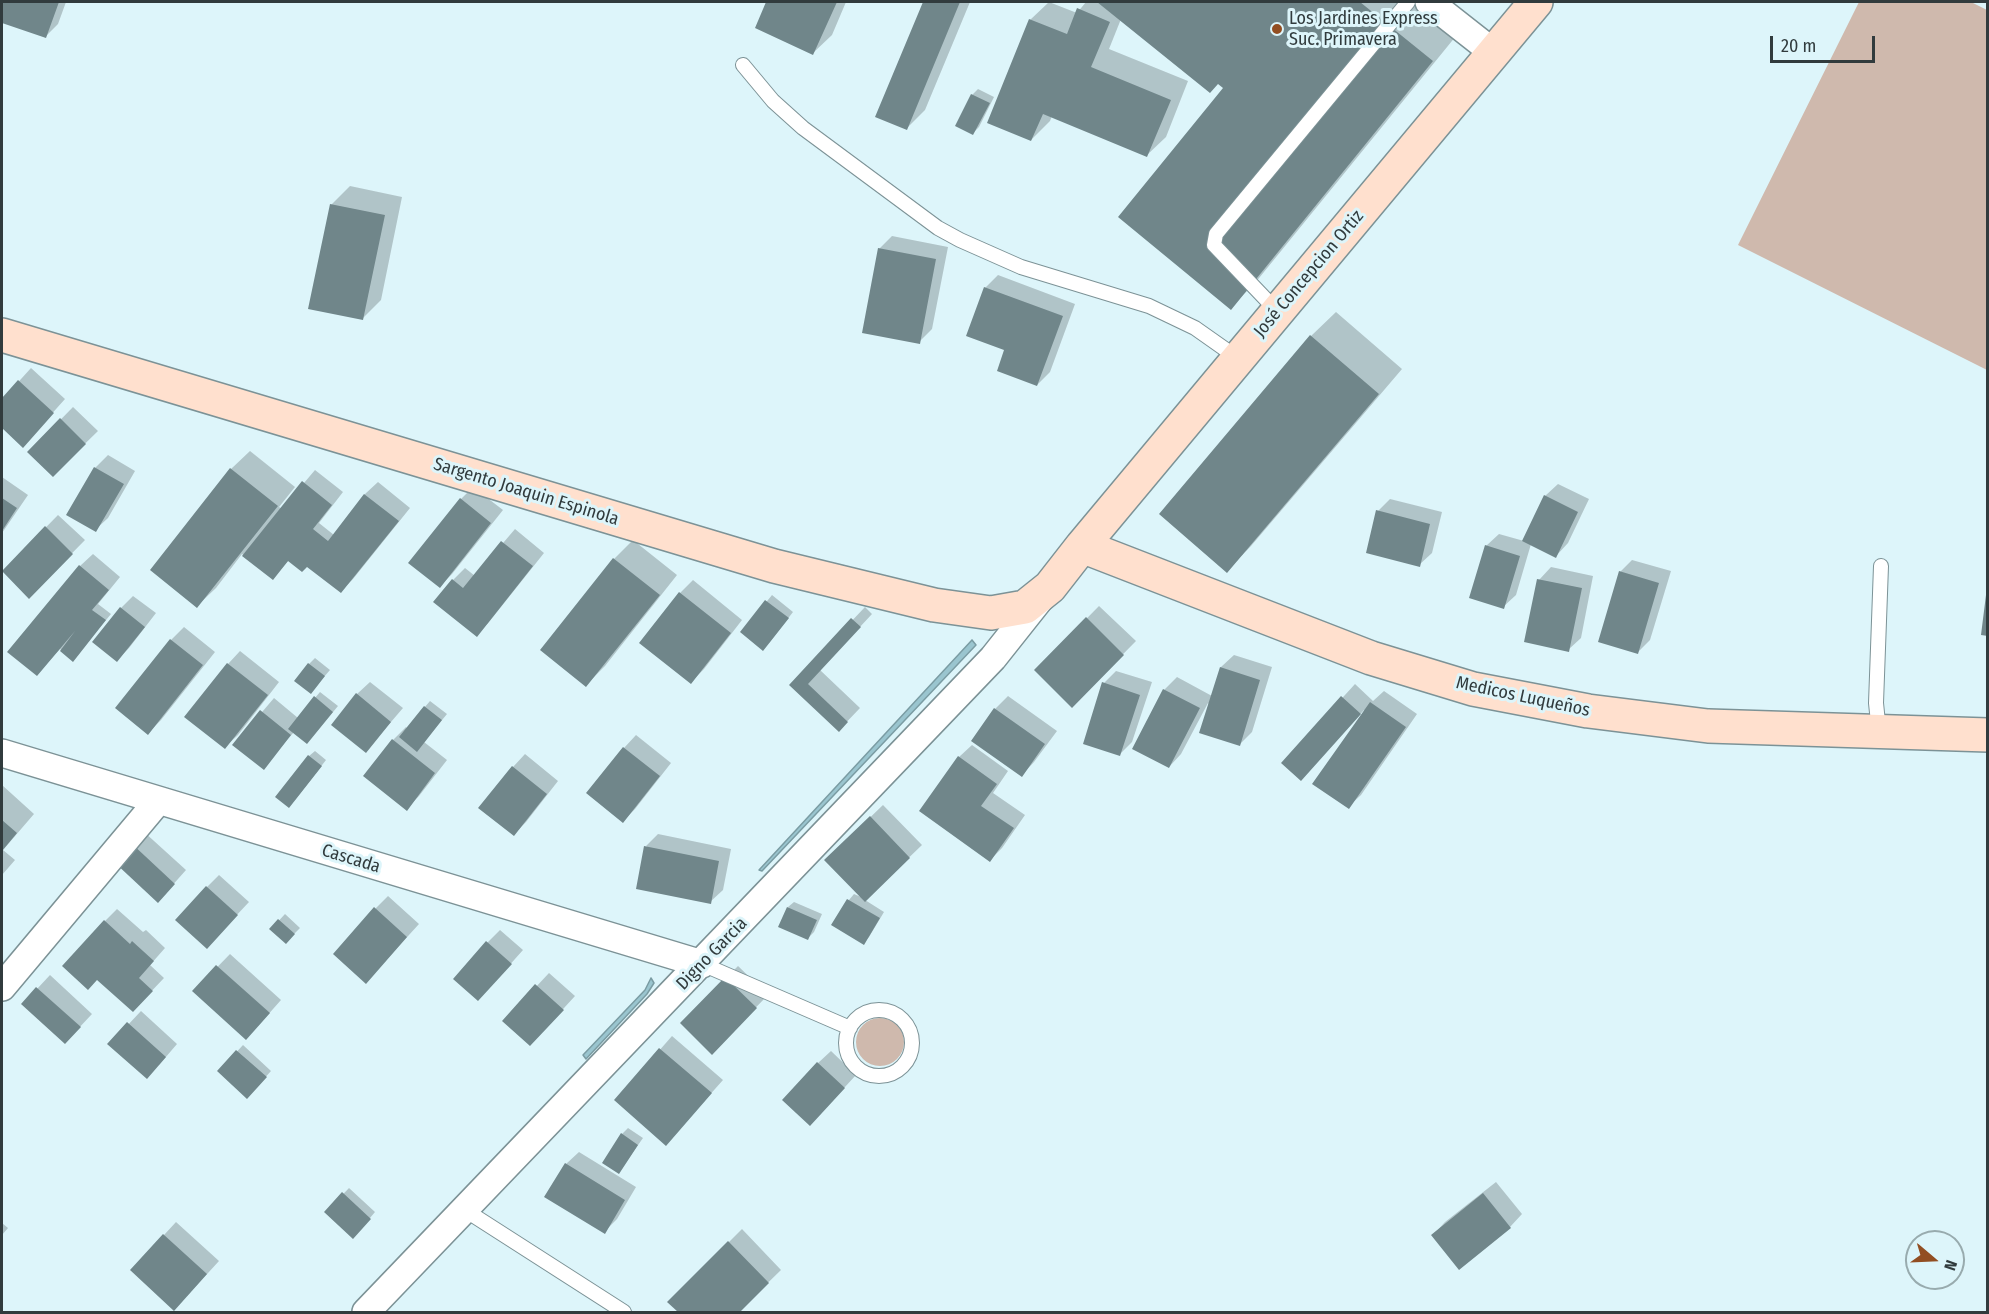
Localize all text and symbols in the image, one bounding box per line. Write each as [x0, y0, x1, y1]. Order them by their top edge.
place label: Los Jardines Express Suc. Primavera [1289, 8, 1438, 50]
marker: Los Jardines Express Suc. Primavera [1270, 22, 1284, 36]
scale bar [1773, 24, 1878, 62]
text: 20 m [1781, 35, 1816, 57]
street label: José Concepcion Ortiz [1250, 206, 1368, 342]
street label: Sargento Joaquin Espinola [431, 454, 621, 530]
street label: Medicos Luqueños [1454, 672, 1592, 722]
street label: Cascada [319, 840, 383, 878]
street label: Digno Garcia [672, 913, 752, 995]
north arrow [1905, 1230, 1965, 1290]
text: N [1940, 1258, 1961, 1273]

